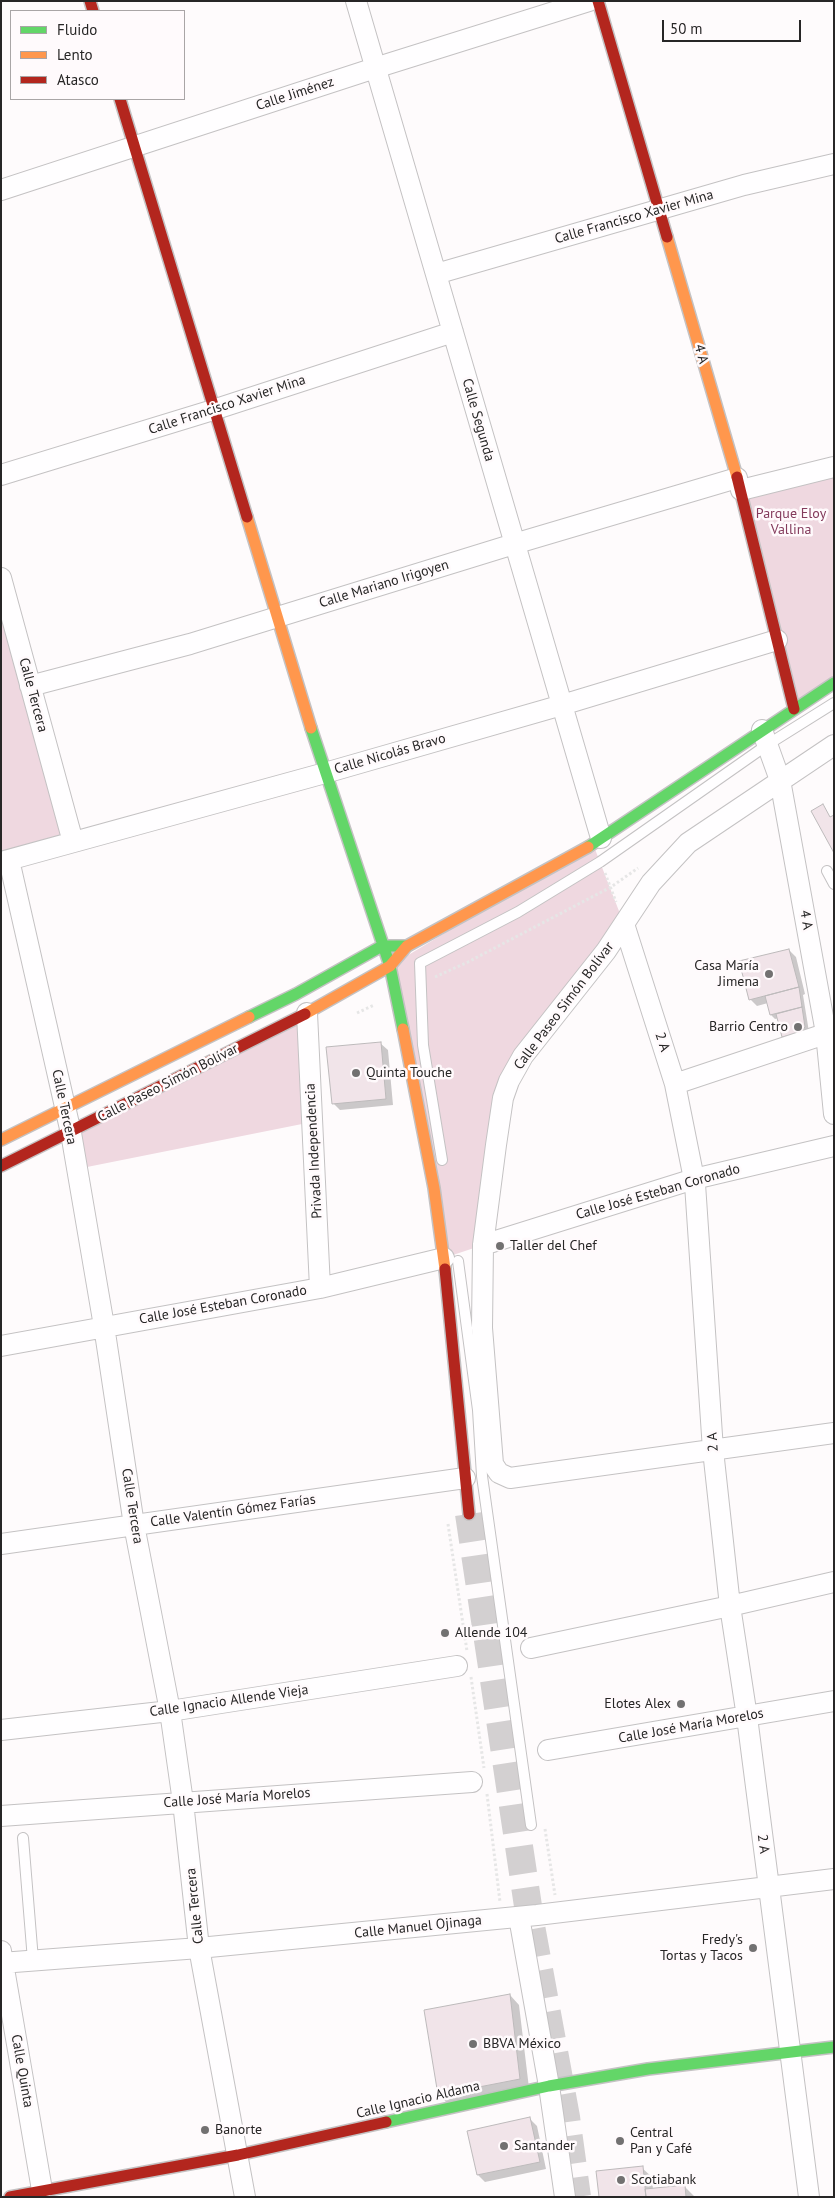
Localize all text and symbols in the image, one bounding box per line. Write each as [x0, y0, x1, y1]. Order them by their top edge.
legend [10, 10, 185, 100]
scale bar [665, 10, 804, 42]
text: 50 m [670, 19, 703, 38]
text: Fluido [57, 20, 97, 39]
text: Lento [57, 45, 93, 64]
text: Atasco [57, 70, 99, 89]
street label: Calle Jiménez [254, 74, 336, 114]
street label: Calle Francisco Xavier Mina [553, 186, 715, 248]
street label: 4 A [690, 342, 712, 366]
street label: Calle Francisco Xavier Mina [146, 372, 308, 438]
street label: Calle Segunda [458, 377, 498, 463]
park label: Parque Eloy Vallina [756, 506, 826, 538]
street label: Calle Mariano Irigoyen [317, 556, 451, 612]
street label: Calle Tercera [15, 656, 51, 734]
street label: Calle Nicolás Bravo [332, 730, 448, 778]
street label: 4 A [796, 909, 816, 931]
street label: Calle Paseo Simón Bolívar [510, 939, 618, 1073]
place label: Casa María Jimena [694, 958, 759, 990]
marker: Casa María Jimena [763, 968, 775, 980]
place label: Barrio Centro [709, 1019, 788, 1035]
marker: Barrio Centro [792, 1021, 804, 1033]
street label: 2 A [651, 1030, 673, 1054]
street label: Calle Paseo Simón Bolívar [95, 1040, 241, 1126]
place label: Quinta Touche [366, 1065, 452, 1081]
marker: Quinta Touche [350, 1067, 362, 1079]
street label: Calle Tercera [48, 1068, 80, 1146]
street label: Privada Independencia [302, 1083, 326, 1219]
street label: Calle José Esteban Coronado [574, 1161, 742, 1223]
place label: Taller del Chef [510, 1238, 597, 1254]
marker: Taller del Chef [494, 1240, 506, 1252]
street label: Calle José Esteban Coronado [138, 1282, 308, 1328]
street label: 2 A [704, 1432, 722, 1452]
street label: Calle Tercera [118, 1467, 146, 1545]
street label: Calle Valentín Gómez Farías [149, 1491, 317, 1531]
place label: Allende 104 [455, 1625, 527, 1641]
marker: Allende 104 [439, 1627, 451, 1639]
street label: Calle Ignacio Allende Vieja [148, 1682, 310, 1720]
place label: Elotes Alex [604, 1696, 671, 1712]
marker: Elotes Alex [675, 1698, 687, 1710]
street label: Calle José María Morelos [617, 1705, 765, 1747]
street label: Calle José María Morelos [163, 1784, 311, 1812]
street label: 2 A [753, 1833, 773, 1855]
street label: Calle Tercera [183, 1867, 207, 1945]
street label: Calle Manuel Ojinaga [353, 1912, 483, 1942]
place label: Fredy's Tortas y Tacos [660, 1932, 743, 1964]
marker: Fredy's Tortas y Tacos [747, 1942, 759, 1954]
street label: Calle Quinta [7, 2033, 37, 2109]
place label: BBVA México [483, 2036, 561, 2052]
marker: BBVA México [467, 2038, 479, 2050]
street label: Calle Ignacio Aldama [355, 2078, 481, 2122]
place label: Banorte [215, 2122, 262, 2138]
marker: Banorte [199, 2124, 211, 2136]
place label: Central Pan y Café [630, 2125, 692, 2158]
marker: Central Pan y Café [614, 2135, 626, 2147]
place label: Santander [514, 2138, 575, 2154]
marker: Santander [498, 2140, 510, 2152]
place label: Scotiabank [631, 2172, 696, 2188]
marker: Scotiabank [615, 2174, 627, 2186]

